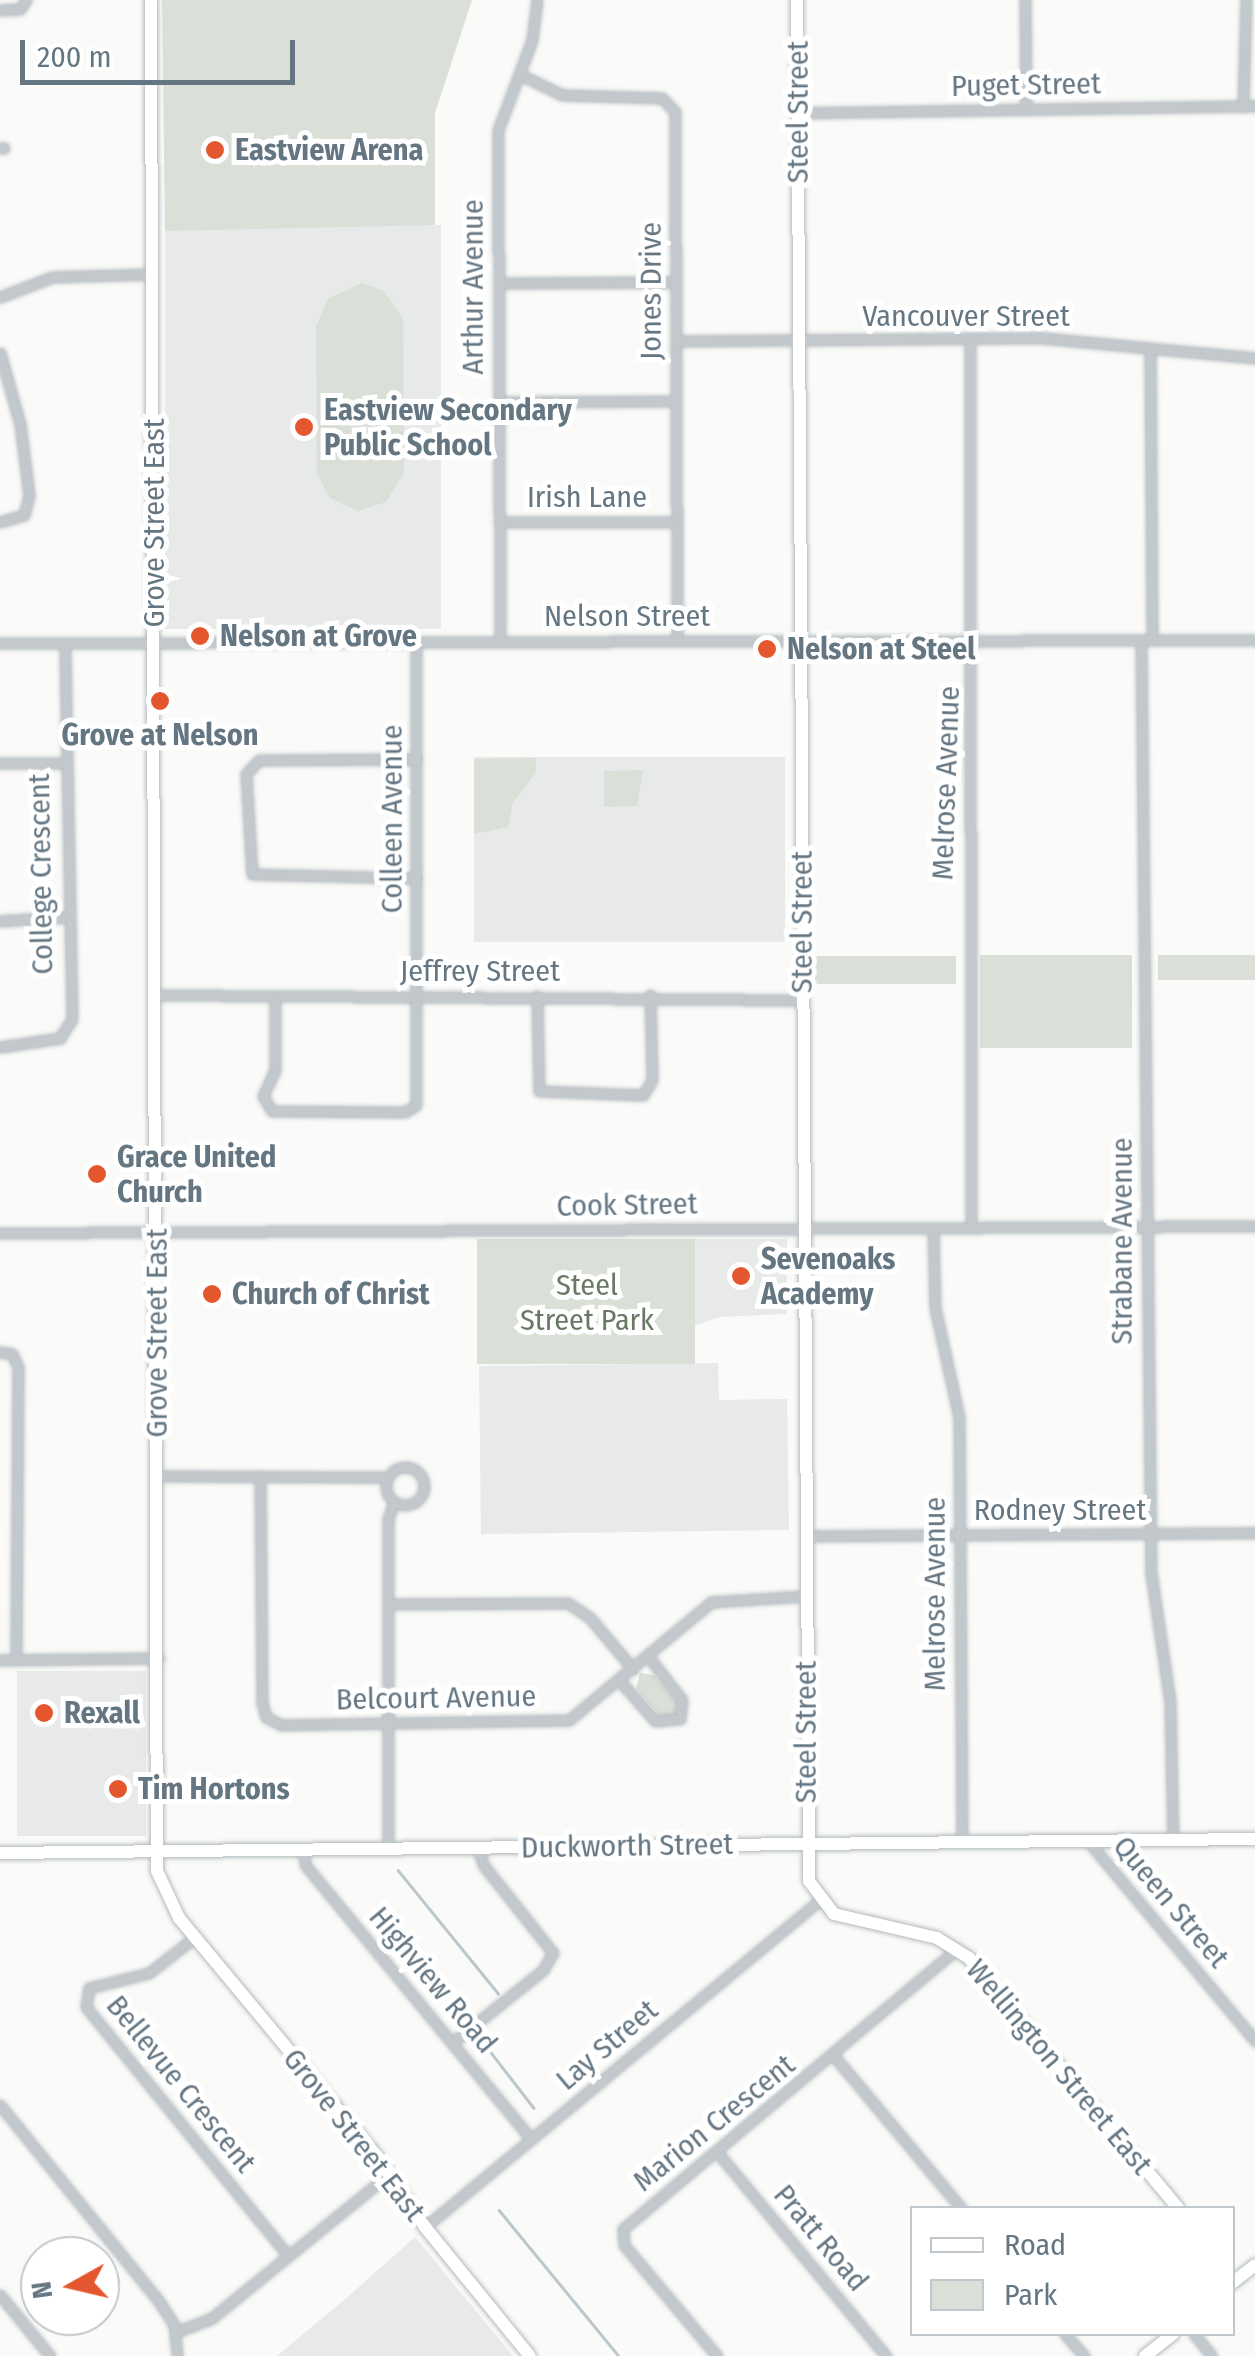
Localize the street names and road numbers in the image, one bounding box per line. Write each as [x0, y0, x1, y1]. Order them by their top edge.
street label: Steel Street [780, 41, 816, 183]
street label: Puget Street [951, 66, 1101, 104]
street label: Arthur Avenue [455, 199, 491, 375]
street label: Jones Drive [633, 222, 669, 360]
street label: Vancouver Street [862, 298, 1070, 334]
street label: Grove Street East [136, 418, 172, 628]
street label: Irish Lane [527, 479, 647, 515]
street label: Nelson Street [544, 598, 710, 634]
street label: Melrose Avenue [925, 685, 967, 881]
street label: Colleen Avenue [374, 725, 410, 913]
street label: College Crescent [21, 773, 61, 975]
street label: Steel Street [784, 851, 820, 993]
street label: Jeffrey Street [400, 953, 560, 989]
street label: Strabane Avenue [1104, 1137, 1140, 1345]
street label: Cook Street [556, 1186, 698, 1224]
street label: Grove Street East [139, 1228, 175, 1438]
street label: Rodney Street [974, 1492, 1146, 1528]
street label: Melrose Avenue [917, 1497, 953, 1691]
street label: Steel Street [788, 1661, 824, 1803]
street label: Belcourt Avenue [336, 1678, 536, 1718]
street label: Duckworth Street [521, 1826, 733, 1866]
street label: Queen Street [1106, 1829, 1236, 1975]
street label: Highview Road [361, 1899, 505, 2061]
street label: Wellington Street East [958, 1952, 1160, 2182]
street label: Bellevue Crescent [99, 1988, 263, 2180]
street label: Lay Street [549, 1992, 665, 2098]
street label: Grove Street East [275, 2041, 433, 2229]
street label: Marion Crescent [626, 2047, 802, 2199]
street label: Pratt Road [766, 2177, 876, 2299]

